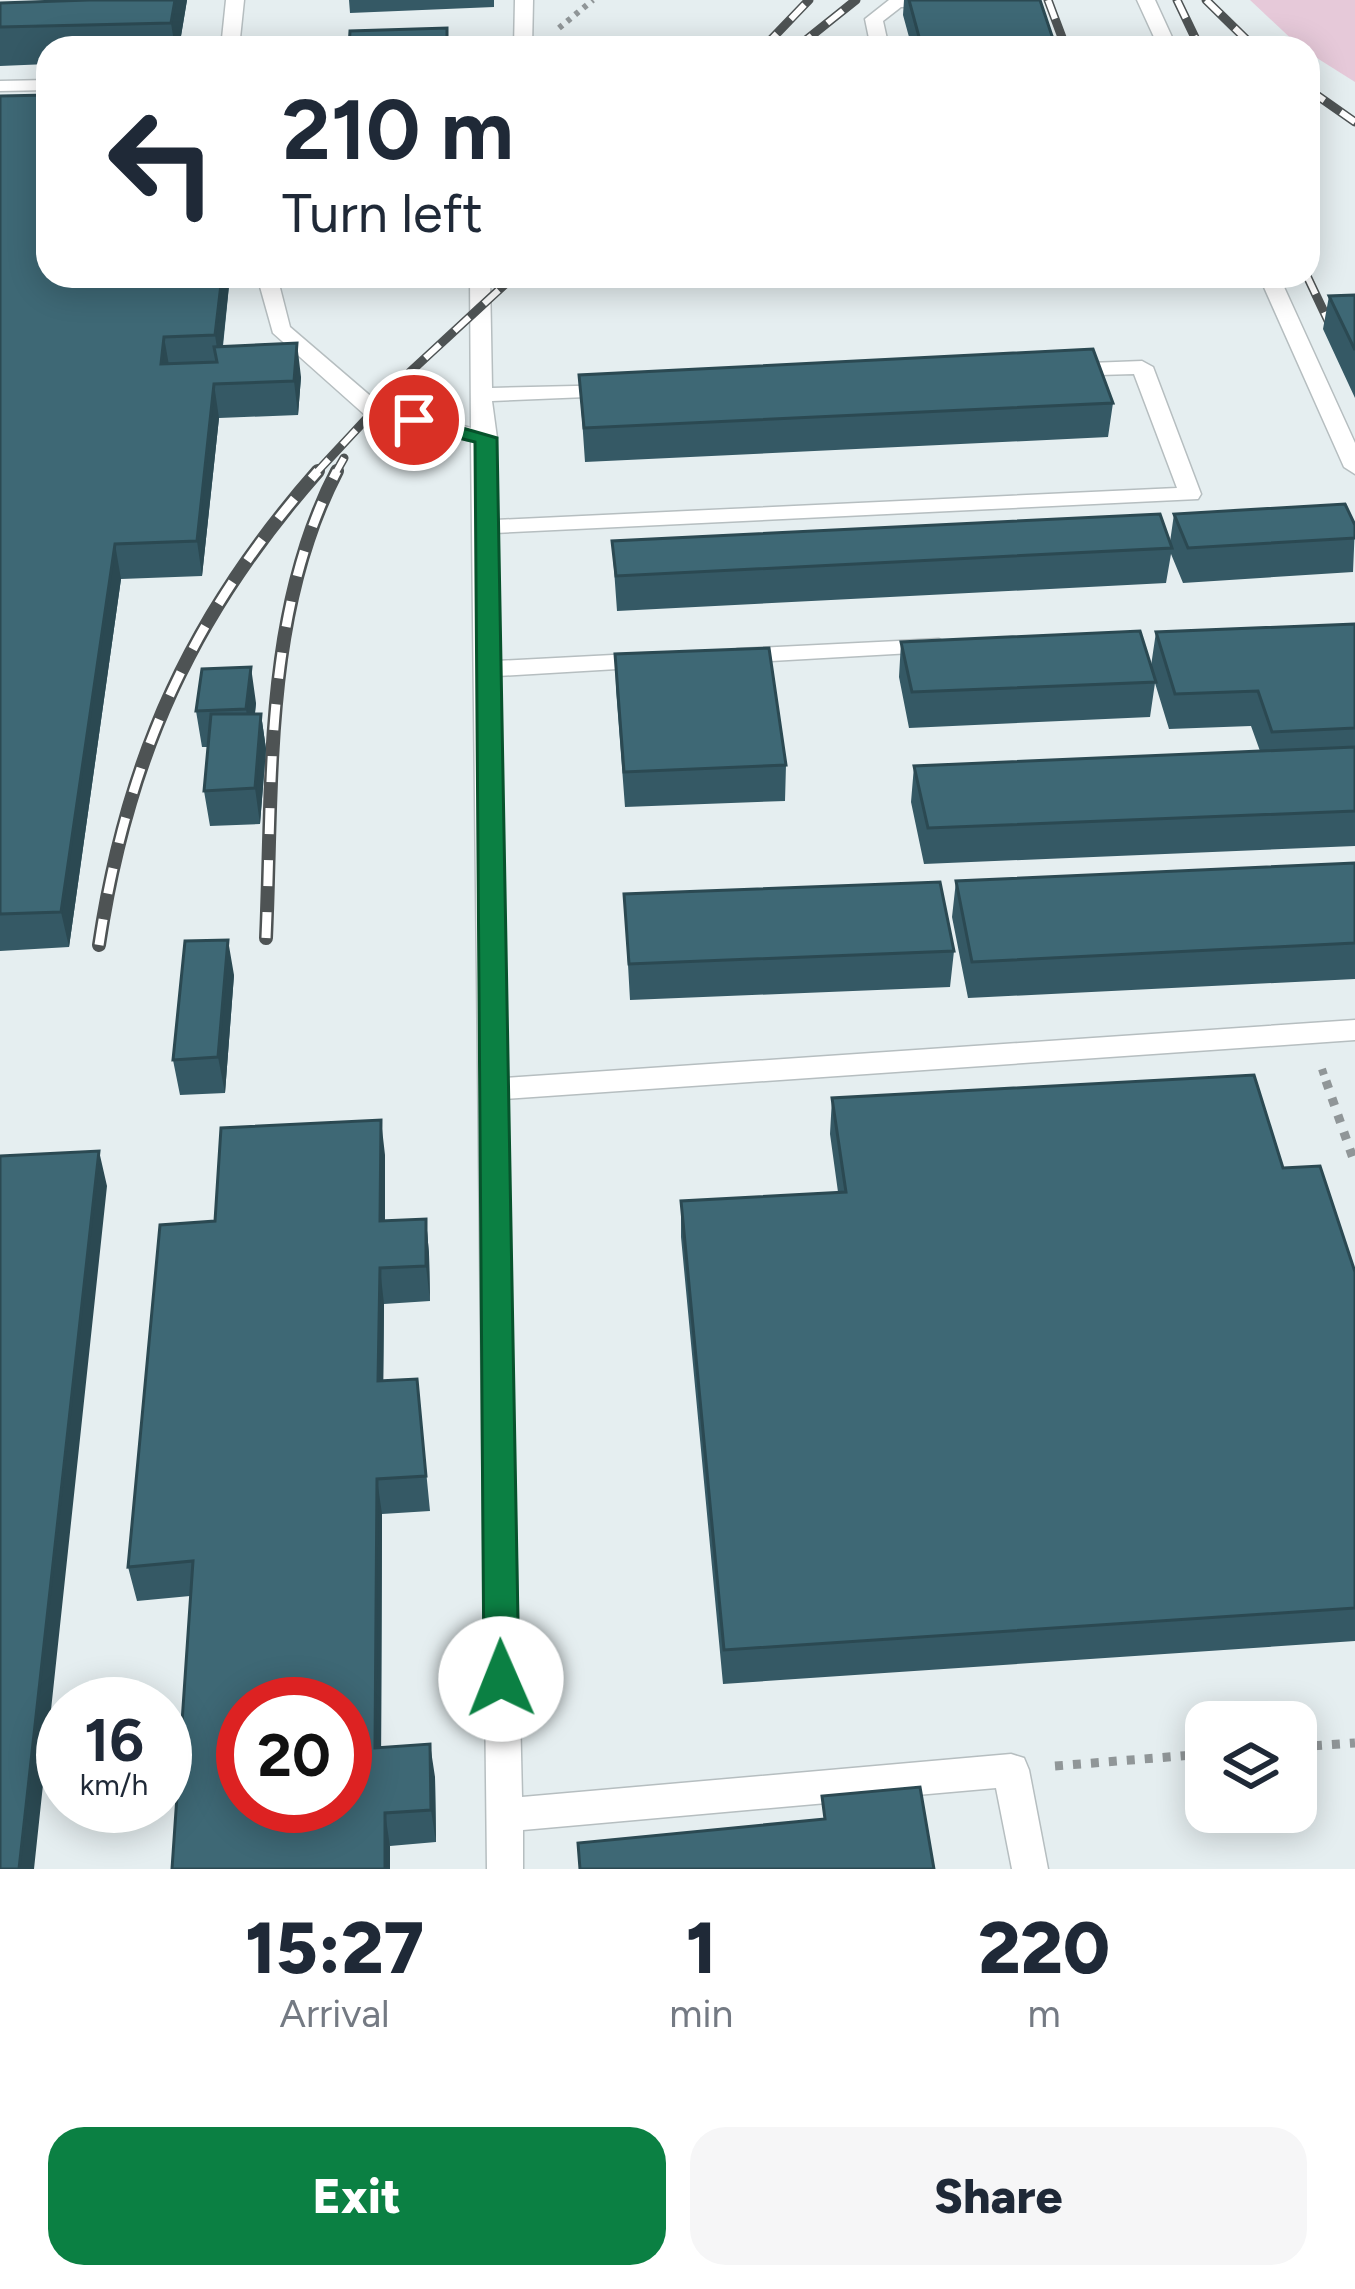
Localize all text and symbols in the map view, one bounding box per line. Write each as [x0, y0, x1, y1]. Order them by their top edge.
text: 210 m [282, 79, 514, 180]
icon: left [84, 84, 240, 240]
text: Turn left [282, 181, 483, 246]
pin [363, 369, 465, 471]
icon: arrive [381, 387, 447, 453]
position arrow [438, 1616, 564, 1742]
speed limit sign: 20 [216, 1677, 372, 1833]
map controls [1185, 1701, 1317, 1833]
button: layers [1185, 1701, 1317, 1833]
text: 16 [84, 1704, 144, 1776]
text: km/h [80, 1766, 148, 1803]
text: 15:27 [245, 1905, 424, 1991]
text: 1 [686, 1905, 717, 1991]
text: 220 [978, 1905, 1110, 1991]
text: Arrival [280, 1990, 390, 2037]
text: min [669, 1990, 733, 2037]
text: m [1027, 1990, 1061, 2037]
button: Exit [48, 2127, 666, 2265]
button: Share [690, 2127, 1307, 2265]

